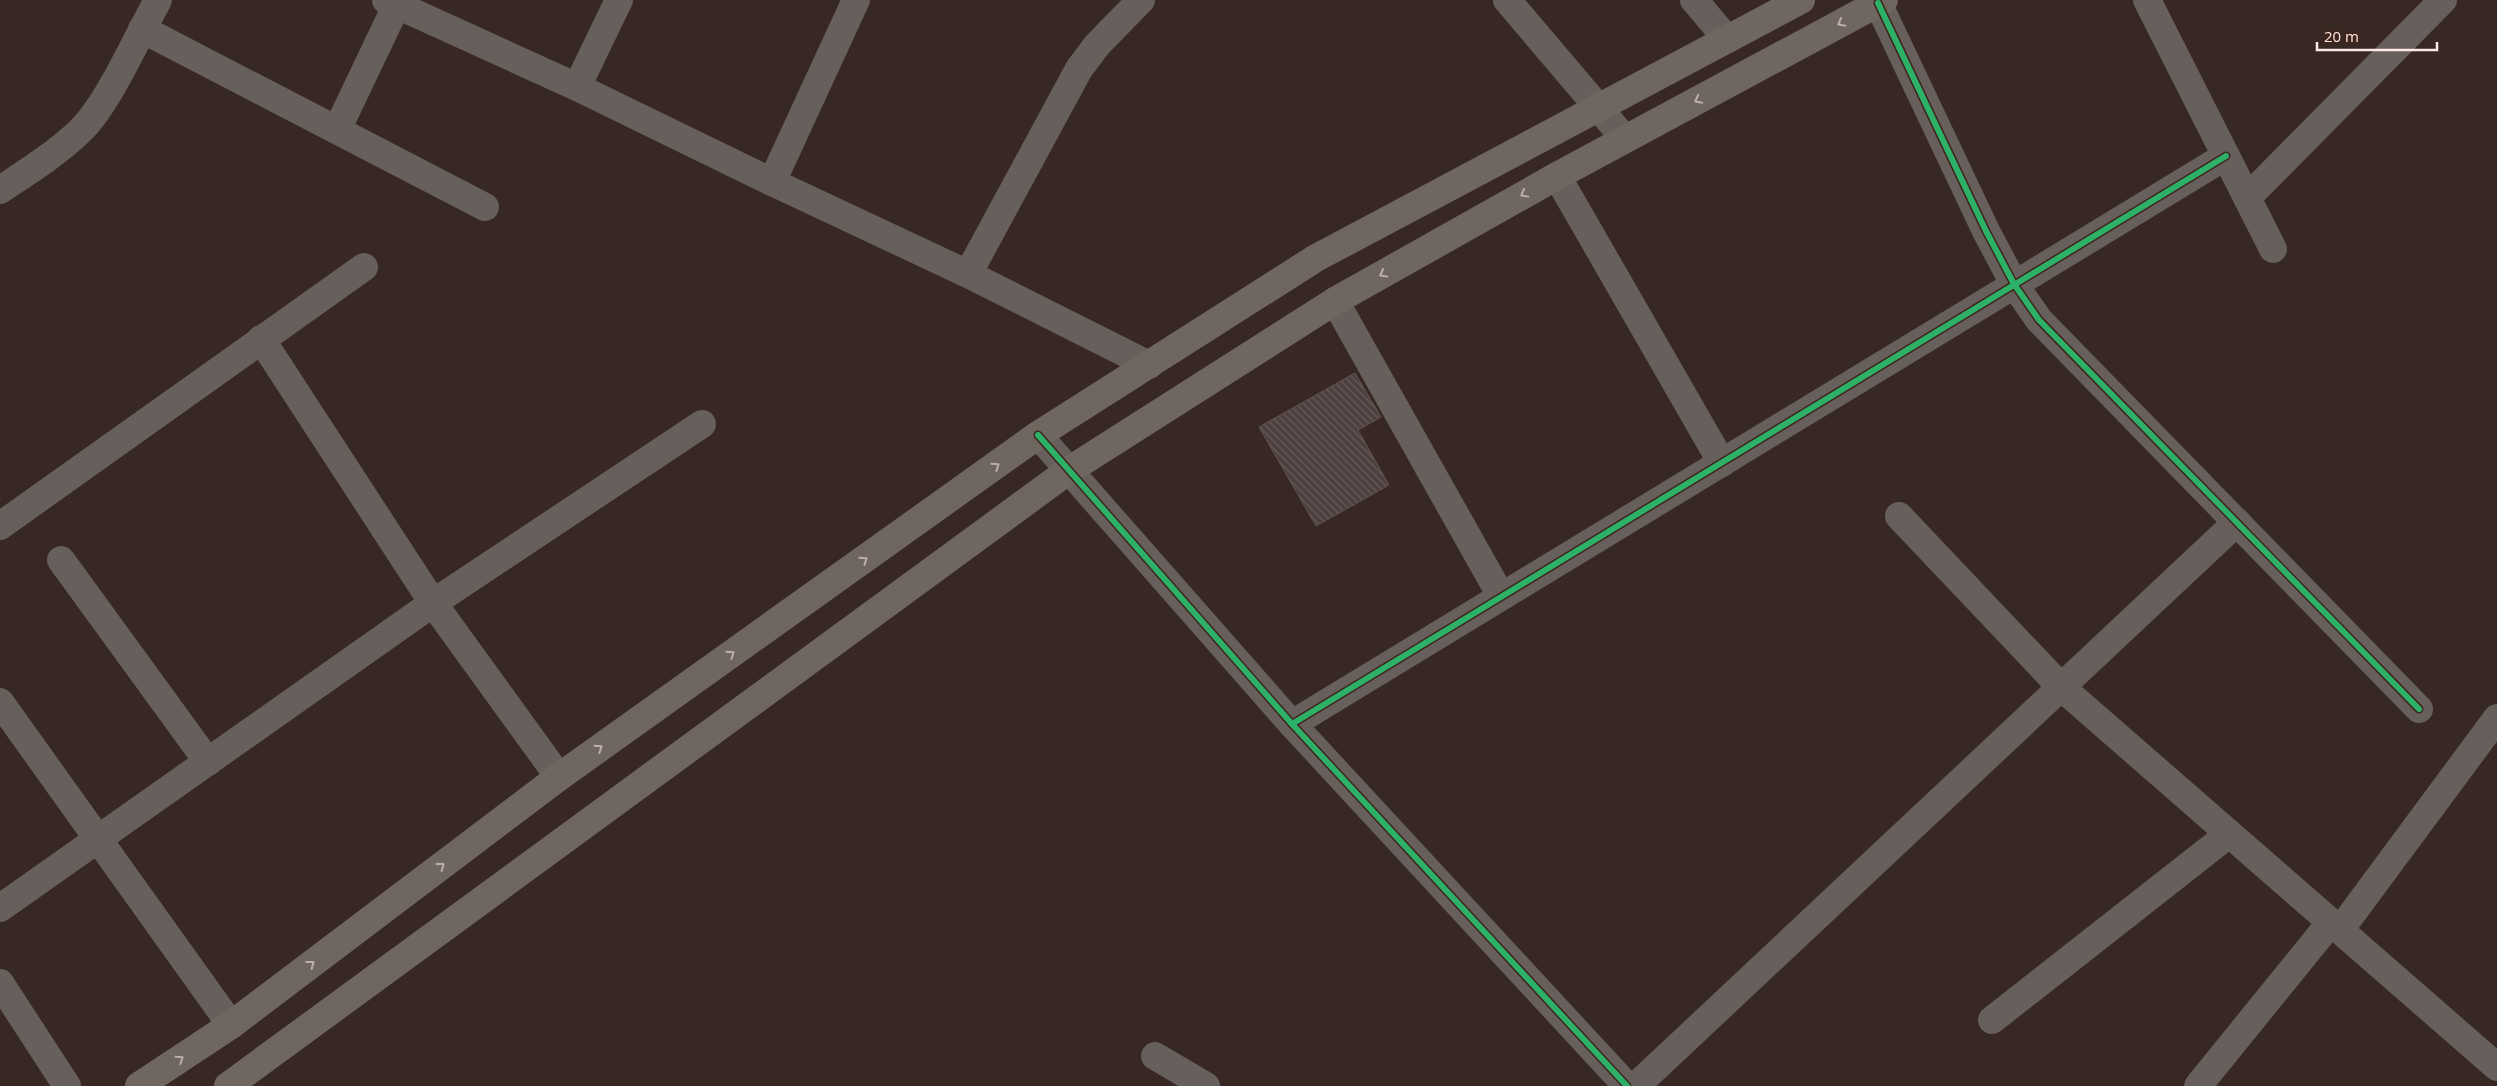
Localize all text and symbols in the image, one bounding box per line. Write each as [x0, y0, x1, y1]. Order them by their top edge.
one-way arrow [1837, 17, 1846, 27]
scale bar [2317, 20, 2437, 52]
text: 20 m [2324, 26, 2359, 46]
one-way arrow [1694, 94, 1703, 104]
one-way arrow [1520, 188, 1529, 198]
one-way arrow [1379, 268, 1388, 278]
one-way arrow [990, 463, 999, 471]
one-way arrow [858, 557, 868, 566]
one-way arrow [725, 651, 735, 660]
one-way arrow [593, 745, 603, 754]
one-way arrow [435, 863, 445, 872]
one-way arrow [305, 961, 314, 969]
one-way arrow [174, 1056, 183, 1065]

